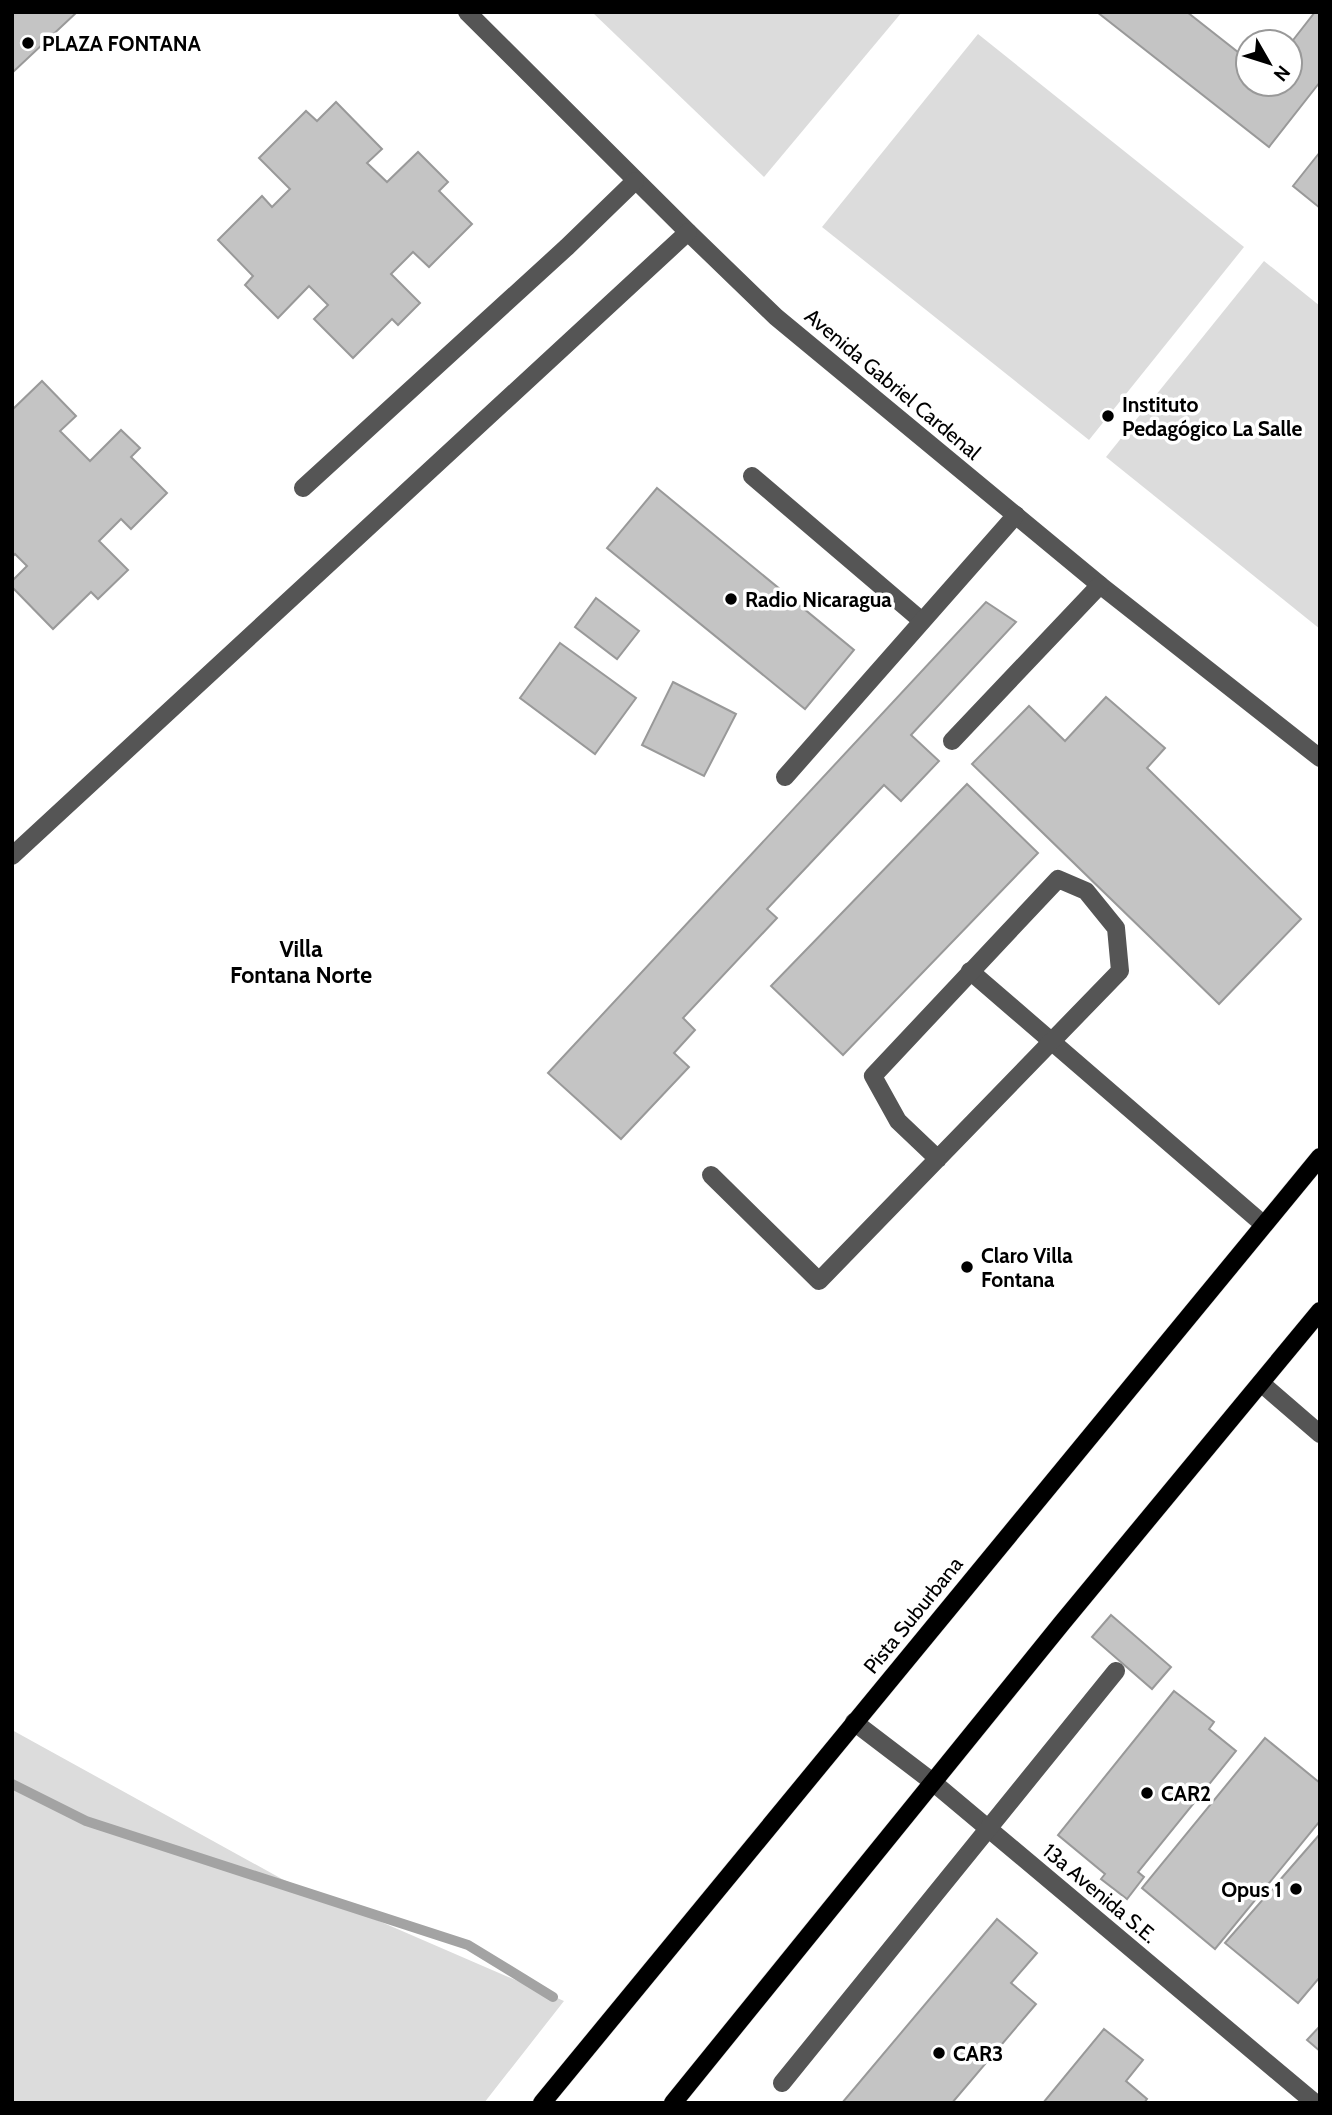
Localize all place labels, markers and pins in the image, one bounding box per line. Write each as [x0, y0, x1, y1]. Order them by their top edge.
place label: PLAZA FONTANA [42, 31, 202, 56]
marker: PLAZA FONTANA [20, 35, 36, 51]
place label: Instituto Pedagógico La Salle [1122, 392, 1302, 441]
marker: Instituto Pedagógico La Salle [1100, 408, 1116, 424]
place label: Radio Nicaragua [745, 587, 892, 612]
marker: Radio Nicaragua [723, 591, 739, 607]
place label: Claro Villa Fontana [981, 1243, 1073, 1292]
marker: Claro Villa Fontana [959, 1259, 975, 1275]
place label: CAR2 [1161, 1781, 1211, 1806]
marker: CAR2 [1139, 1785, 1155, 1801]
place label: Opus 1 [1221, 1877, 1282, 1902]
marker: Opus 1 [1288, 1881, 1304, 1897]
place label: CAR3 [953, 2041, 1003, 2066]
marker: CAR3 [931, 2045, 947, 2061]

